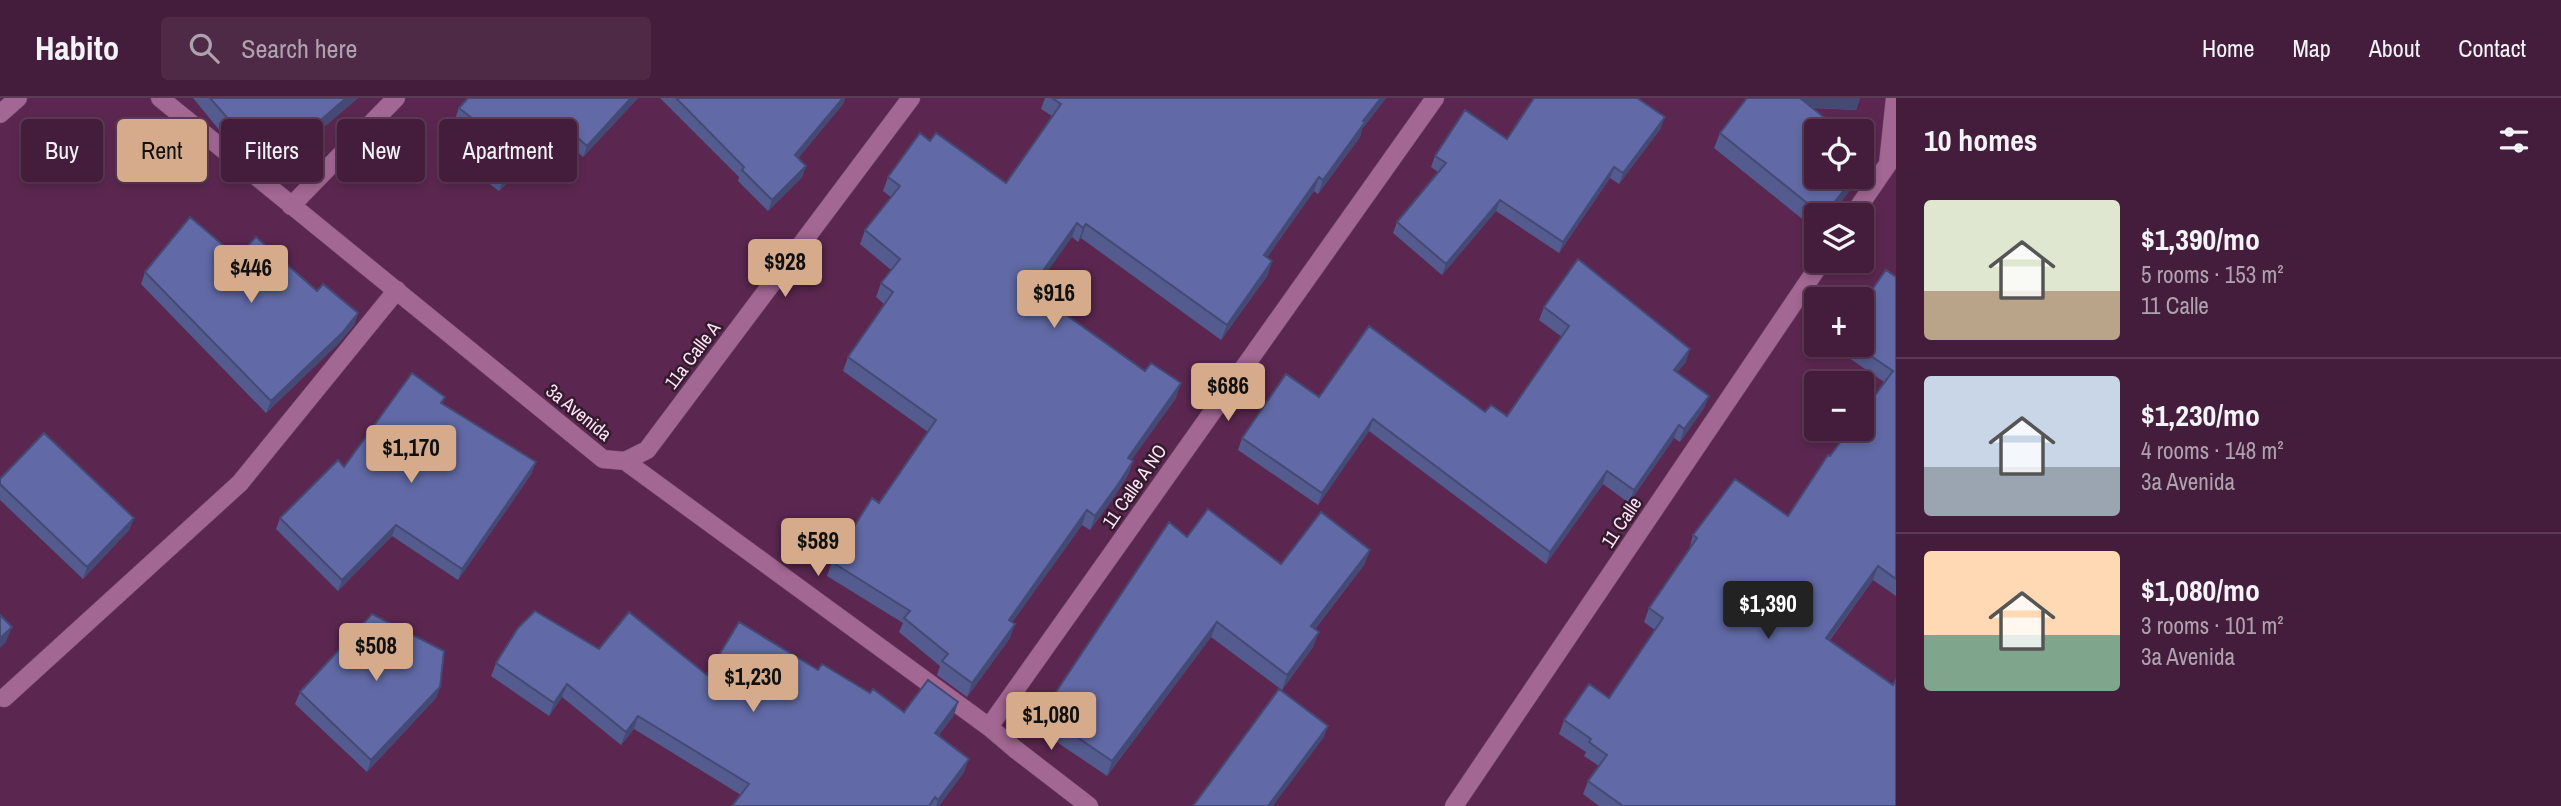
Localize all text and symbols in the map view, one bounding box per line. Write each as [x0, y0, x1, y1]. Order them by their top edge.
search box [161, 17, 651, 80]
text: Habito [35, 26, 119, 70]
icon: search [185, 29, 223, 67]
text: Search here [241, 31, 357, 66]
text: Home [2202, 32, 2254, 64]
text: Map [2292, 32, 2331, 64]
text: About [2369, 32, 2420, 64]
text: Contact [2458, 32, 2526, 64]
chip: Buy [21, 119, 103, 182]
chip: Rent [117, 119, 207, 182]
chip: Filters [221, 119, 323, 182]
chip: New [337, 119, 425, 182]
chip: Apartment [439, 119, 577, 182]
map controls [1804, 119, 1874, 441]
button: locate [1804, 119, 1874, 189]
text: 10 homes [1924, 120, 2038, 160]
icon: filters [2495, 121, 2533, 159]
button: layers [1804, 203, 1874, 273]
text: $1,390/mo [2141, 219, 2260, 259]
icon: home [1980, 228, 2064, 312]
pin: $928 [744, 240, 826, 299]
pin: $446 [210, 246, 292, 305]
text: $928 [764, 246, 806, 277]
text: $446 [230, 252, 272, 283]
text: 5 rooms · 153 m² [2141, 259, 2284, 290]
pin: $916 [1013, 271, 1095, 330]
text: $916 [1033, 277, 1075, 308]
button: + [1804, 287, 1874, 357]
text: 11 Calle [2141, 290, 2209, 321]
street label: 11a Calle A [658, 315, 726, 394]
pin: $686 [1187, 364, 1269, 423]
text: $686 [1207, 370, 1249, 401]
button: − [1804, 371, 1874, 441]
street label: 3a Avenida [541, 377, 618, 447]
text: $1,230/mo [2141, 395, 2260, 435]
icon: home [1980, 404, 2064, 488]
pin: $1,170 [354, 426, 468, 485]
text: $1,170 [382, 432, 440, 463]
text: 4 rooms · 148 m² [2141, 435, 2284, 466]
street label: 11 Calle A NO [1096, 439, 1172, 533]
text: 3a Avenida [2141, 466, 2235, 497]
street label: 11 Calle [1595, 492, 1647, 552]
pin: $589 [777, 518, 859, 578]
text: $589 [797, 525, 839, 556]
text: $1,080/mo [2141, 570, 2260, 610]
icon: home [1980, 579, 2064, 663]
pin: $1,390 [1711, 582, 1825, 641]
text: $1,390 [1739, 588, 1797, 619]
text: 3 rooms · 101 m² [2141, 610, 2284, 641]
pin: $508 [335, 624, 417, 683]
text: $508 [355, 630, 397, 661]
text: 3a Avenida [2141, 641, 2235, 672]
pin: $1,230 [696, 654, 810, 714]
text: $1,230 [724, 661, 782, 692]
pin: $1,080 [994, 692, 1108, 752]
text: $1,080 [1022, 699, 1080, 730]

